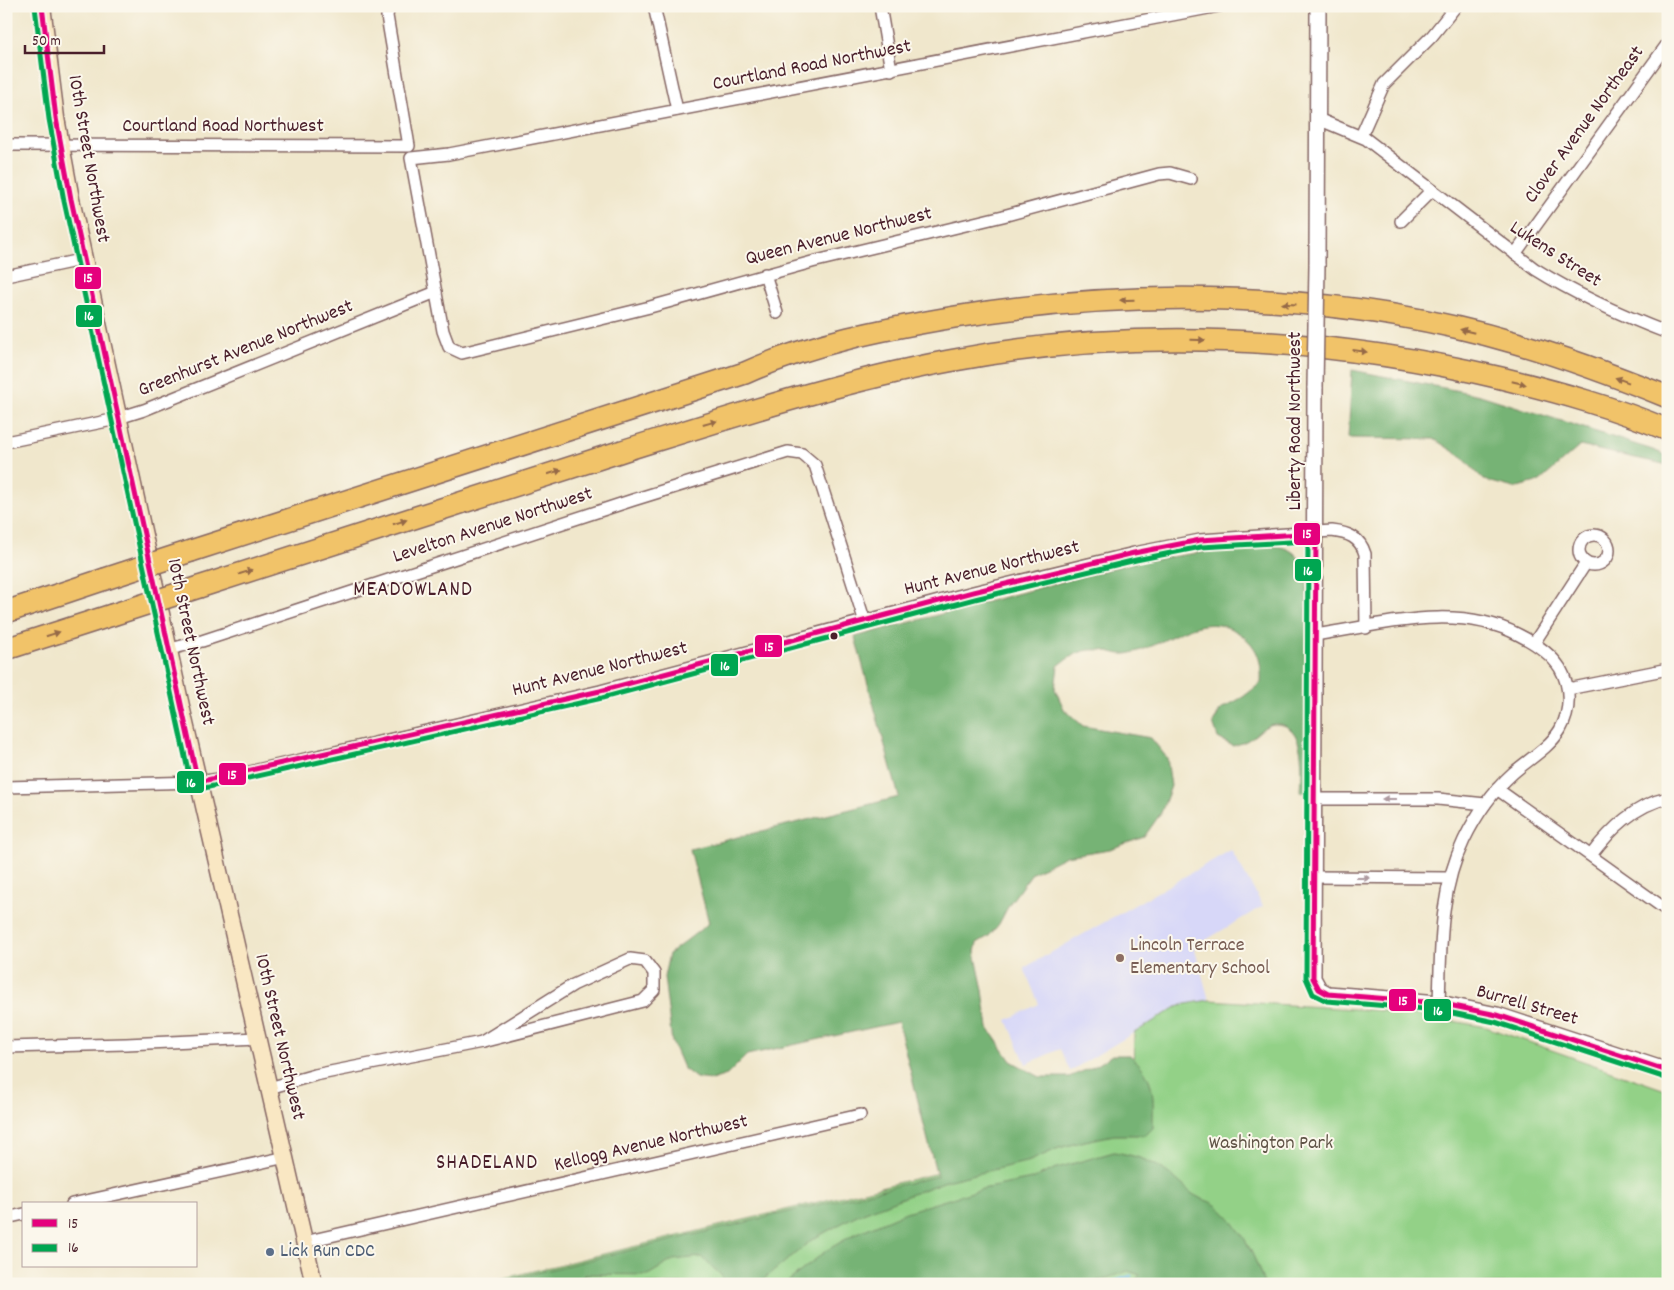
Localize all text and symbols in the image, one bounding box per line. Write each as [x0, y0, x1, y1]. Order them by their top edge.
scale bar [25, 22, 104, 54]
text: 50 m [32, 31, 61, 53]
street label: Courtland Road Northwest [710, 33, 914, 99]
street label: Clover Avenue Northeast [1518, 40, 1652, 210]
street label: 10th Street Northwest [59, 73, 117, 245]
street label: Courtland Road Northwest [122, 113, 324, 141]
street label: Queen Avenue Northwest [743, 200, 935, 274]
street label: Lukens Street [1503, 215, 1607, 295]
line badge: 15 [74, 266, 102, 290]
text: 15 [83, 269, 93, 289]
street label: Greenhurst Avenue Northwest [134, 293, 358, 405]
one-way arrow [1119, 296, 1135, 304]
one-way arrow [1281, 300, 1297, 308]
line badge: 16 [75, 304, 103, 328]
text: 16 [84, 307, 94, 327]
one-way arrow [1460, 327, 1475, 335]
street label: Liberty Road Northwest [1282, 332, 1310, 510]
one-way arrow [1190, 337, 1206, 345]
one-way arrow [1352, 347, 1368, 355]
one-way arrow [1614, 376, 1629, 384]
one-way arrow [1512, 379, 1527, 387]
one-way arrow [702, 419, 717, 427]
one-way arrow [547, 468, 562, 476]
street label: Levelton Avenue Northwest [390, 480, 596, 572]
one-way arrow [393, 518, 408, 526]
line badge: 15 [1293, 522, 1321, 546]
text: 15 [1302, 525, 1312, 545]
street label: Hunt Avenue Northwest [901, 534, 1083, 604]
street label: 10th Street Northwest [159, 556, 221, 728]
line badge: 16 [1294, 558, 1322, 582]
text: 16 [1303, 562, 1313, 582]
one-way arrow [238, 568, 253, 576]
district label: MEADOWLAND [353, 576, 473, 606]
one-way arrow [45, 630, 60, 638]
unlabelled marker [829, 631, 839, 641]
line badge: 15 [754, 634, 783, 658]
street label: Hunt Avenue Northwest [509, 635, 691, 705]
text: 15 [764, 638, 774, 658]
line badge: 16 [710, 653, 739, 677]
text: 16 [720, 657, 730, 677]
line badge: 15 [218, 762, 247, 786]
text: 15 [227, 766, 237, 786]
line badge: 16 [176, 770, 205, 794]
text: 16 [186, 774, 196, 794]
one-way arrow [1381, 795, 1397, 803]
one-way arrow [1355, 874, 1371, 882]
place label: Lincoln Terrace Elementary School [1130, 932, 1270, 983]
street label: 10th Street Northwest [246, 951, 312, 1123]
marker: Lincoln Terrace Elementary School [1114, 952, 1126, 964]
street label: Burrell Street [1473, 978, 1581, 1034]
line badge: 15 [1388, 988, 1417, 1012]
text: 15 [1398, 992, 1408, 1012]
line badge: 16 [1423, 998, 1452, 1022]
text: 16 [1433, 1002, 1443, 1022]
street label: Kellogg Avenue Northwest [551, 1108, 751, 1180]
park label: Washington Park [1209, 1130, 1333, 1158]
district label: SHADELAND [436, 1149, 538, 1179]
legend [22, 1202, 198, 1268]
text: 15 [68, 1214, 78, 1236]
text: 16 [68, 1238, 79, 1260]
place label: Lick Run CDC [280, 1238, 375, 1266]
marker: Lick Run CDC [264, 1246, 276, 1258]

